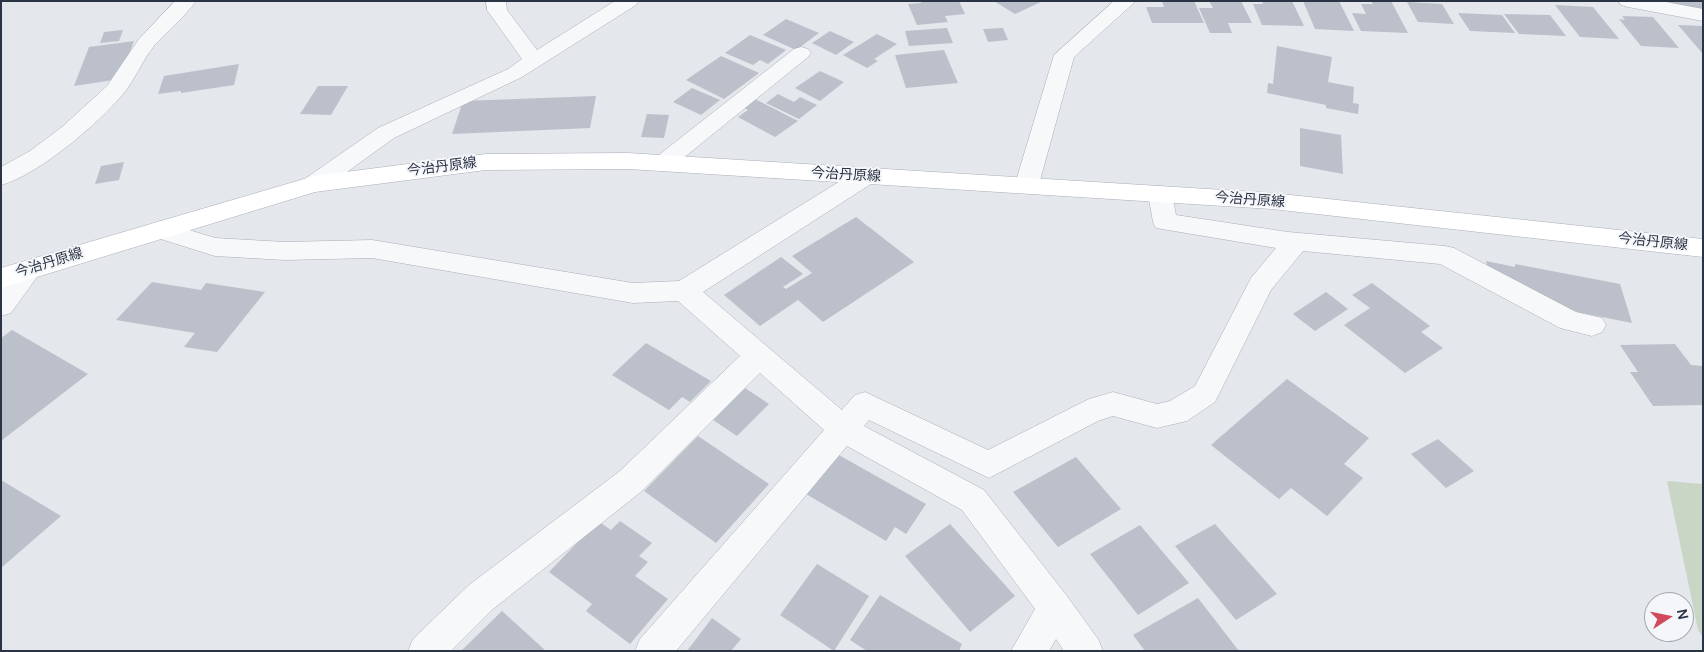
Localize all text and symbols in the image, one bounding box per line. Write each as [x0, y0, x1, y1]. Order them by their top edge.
street label: 今治丹原線 [406, 154, 478, 180]
street label: 今治丹原線 [811, 165, 881, 185]
street label: 今治丹原線 [1214, 189, 1286, 211]
street label: 今治丹原線 [1617, 230, 1689, 254]
street label: 今治丹原線 [13, 245, 85, 281]
north arrow [1644, 592, 1694, 642]
text: N [1673, 607, 1694, 621]

